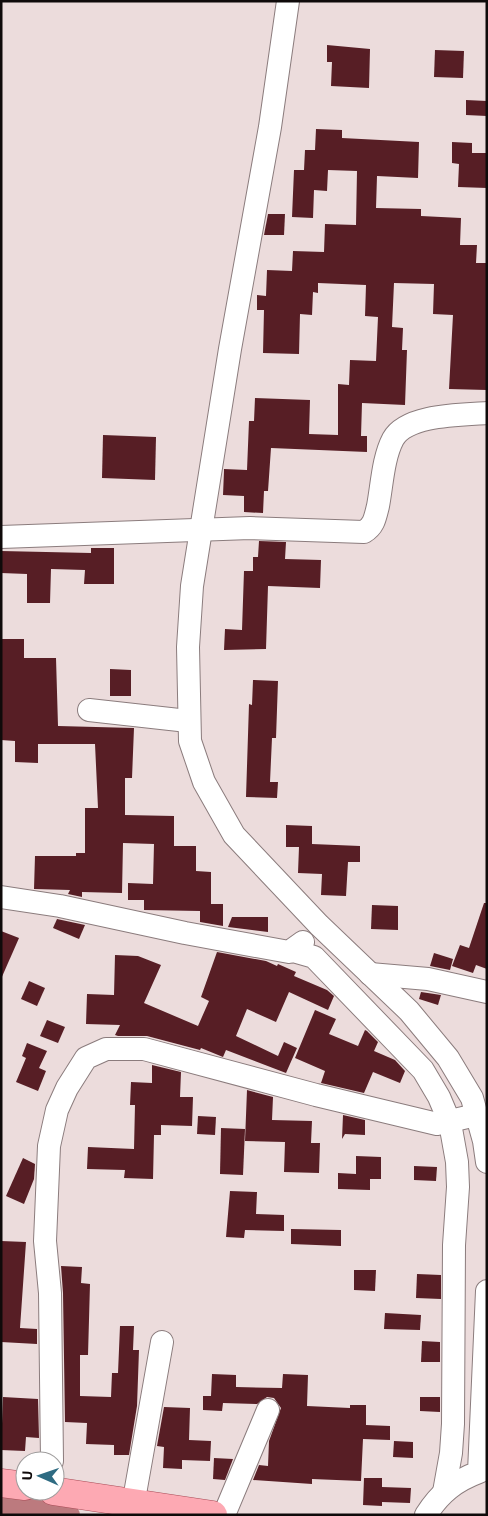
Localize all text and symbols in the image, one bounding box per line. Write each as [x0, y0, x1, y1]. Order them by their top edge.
north arrow [15, 1451, 65, 1501]
text: U [18, 1470, 35, 1481]

